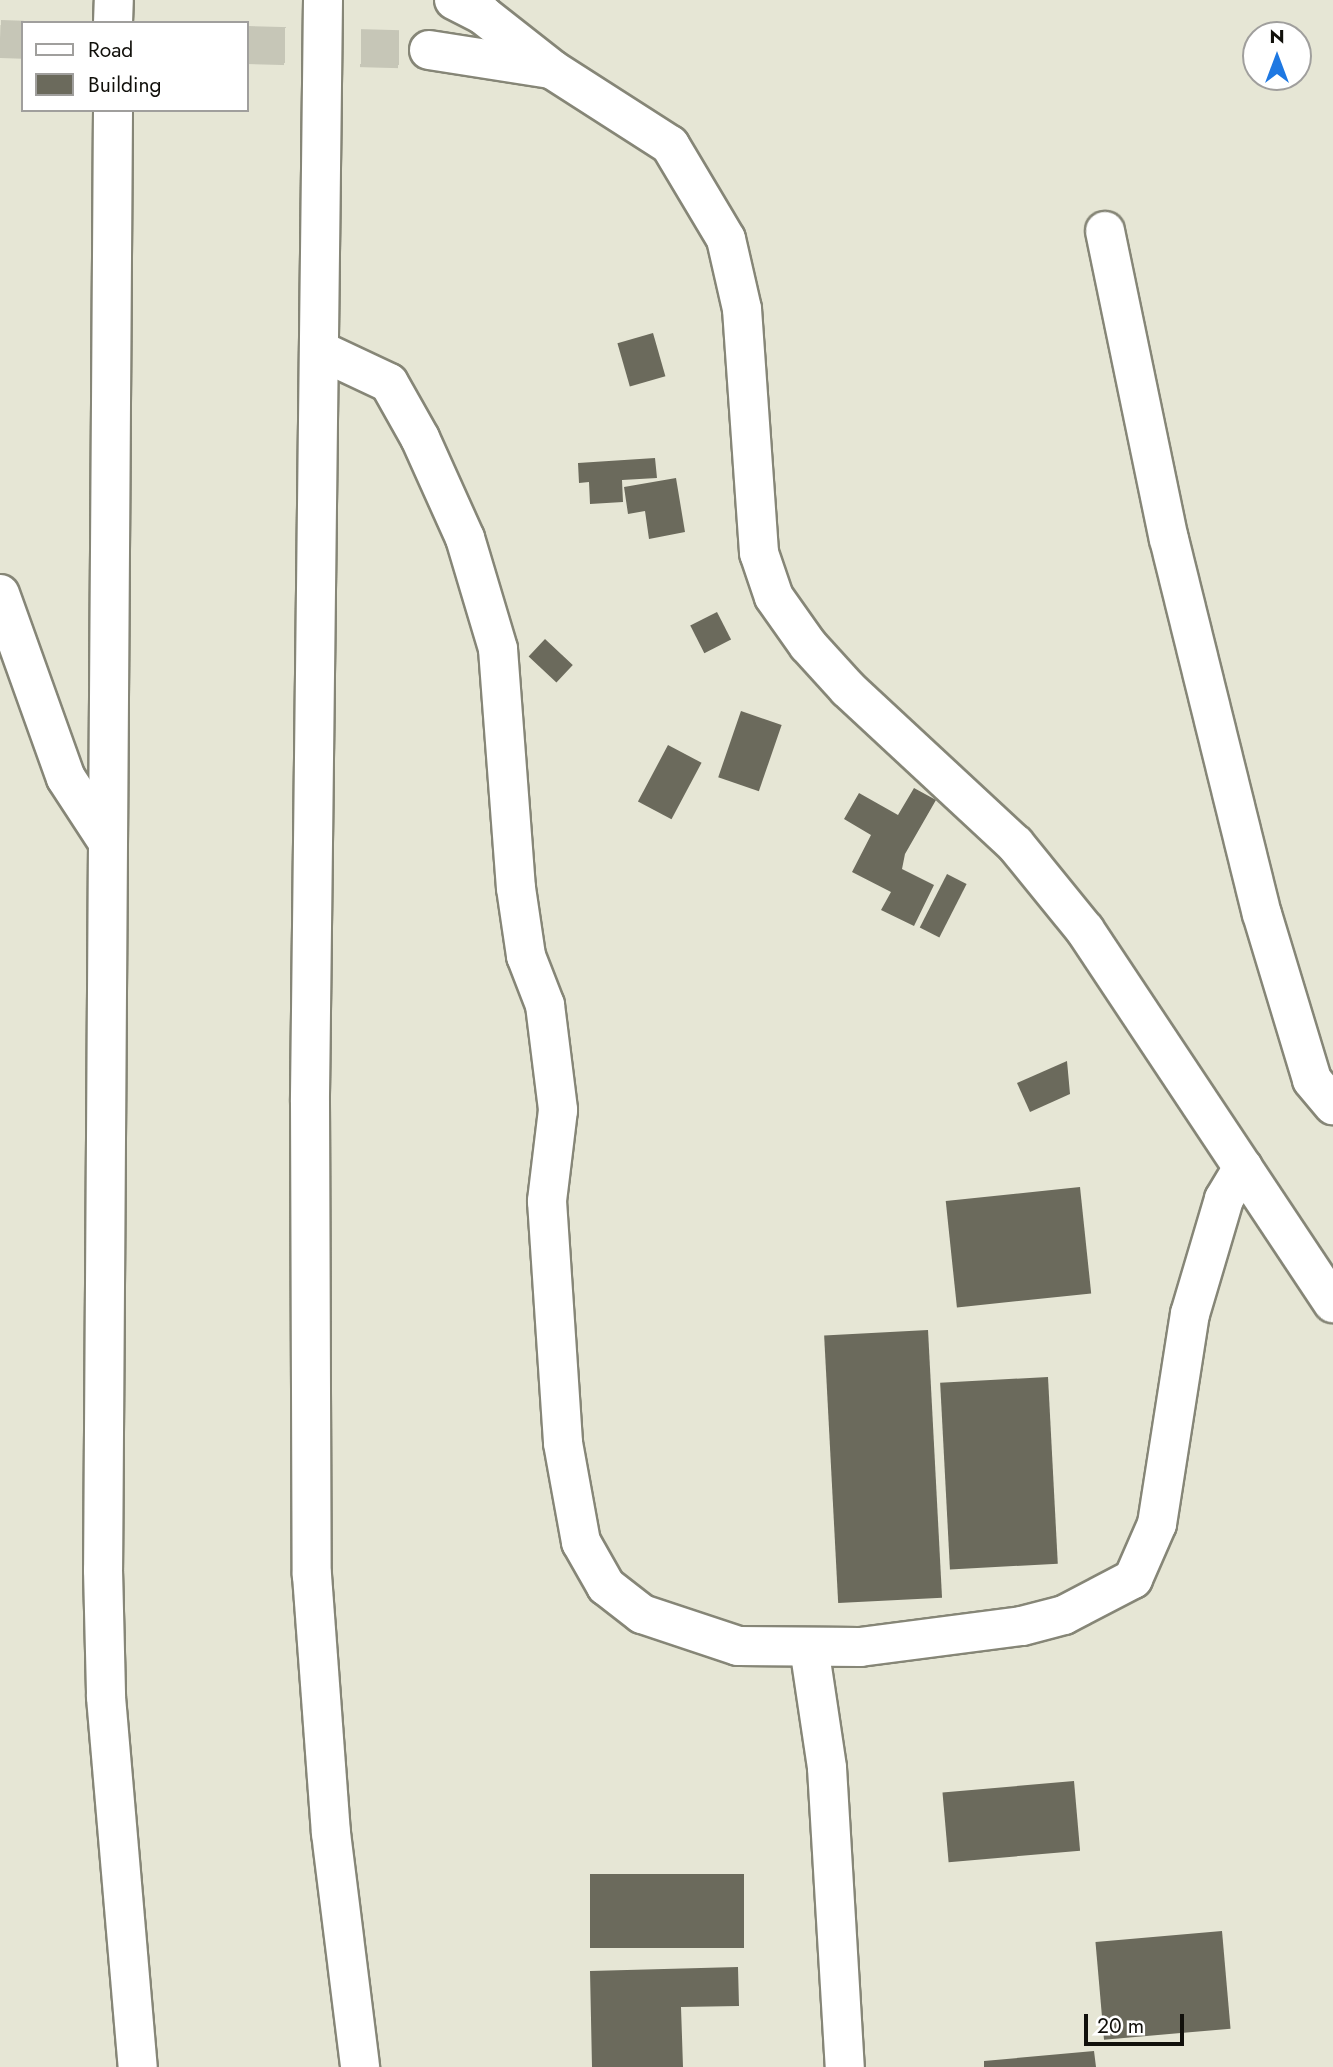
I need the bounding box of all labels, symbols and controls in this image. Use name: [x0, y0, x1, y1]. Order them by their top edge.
legend: [21, 21, 248, 112]
north arrow: [1242, 21, 1312, 91]
text: N: [1269, 23, 1285, 50]
text: Road: [88, 35, 133, 65]
text: Building: [88, 70, 161, 100]
scale bar: [1088, 2000, 1188, 2044]
text: 20 m: [1097, 2011, 1144, 2041]

